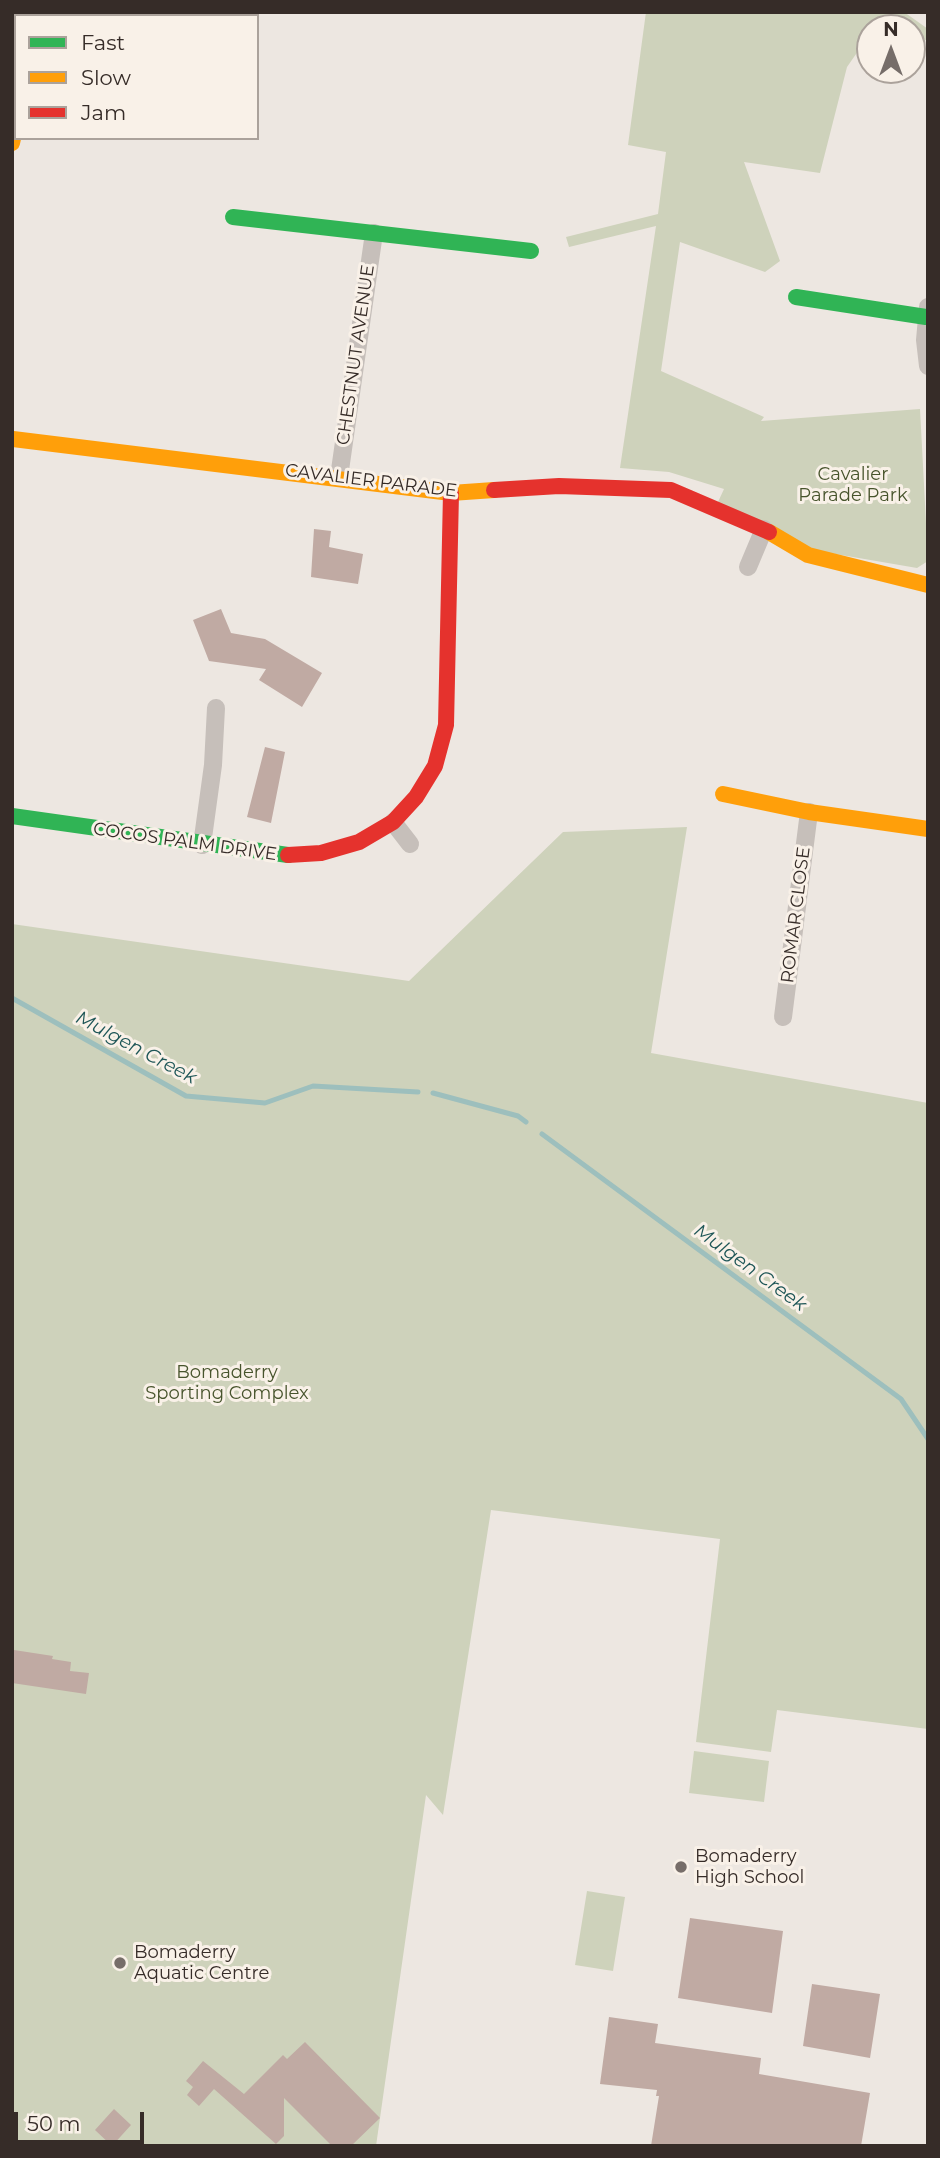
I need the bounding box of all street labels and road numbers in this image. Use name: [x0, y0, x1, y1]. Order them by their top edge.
street label: CHESTNUT AVENUE: [333, 263, 379, 447]
street label: CAVALIER PARADE: [284, 460, 458, 502]
street label: COCOS PALM DRIVE: [92, 818, 278, 866]
street label: ROMAR CLOSE: [777, 846, 815, 984]

